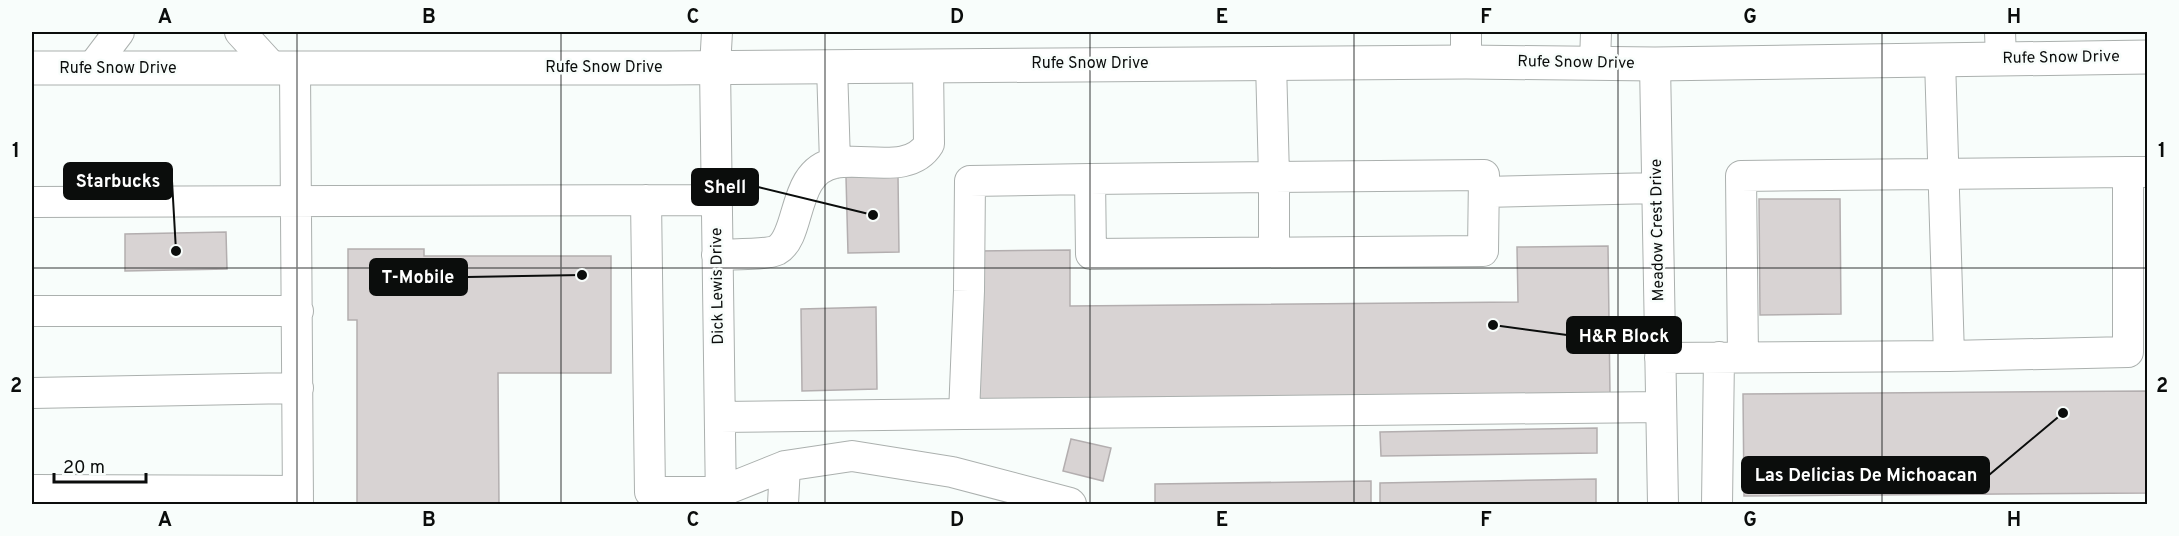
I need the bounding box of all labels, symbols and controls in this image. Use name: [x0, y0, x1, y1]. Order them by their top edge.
text: A: [158, 5, 172, 31]
text: B: [422, 5, 436, 31]
text: C: [687, 5, 699, 31]
text: D: [950, 5, 964, 31]
text: E: [1216, 5, 1228, 31]
text: F: [1480, 5, 1492, 31]
text: G: [1743, 5, 1757, 31]
text: H: [2007, 5, 2021, 31]
street label: Rufe Snow Drive: [2002, 47, 2120, 69]
street label: Rufe Snow Drive: [1517, 52, 1635, 74]
street label: Rufe Snow Drive: [1031, 54, 1149, 74]
street label: Rufe Snow Drive: [545, 58, 663, 78]
street label: Rufe Snow Drive: [59, 59, 177, 79]
text: 1: [12, 139, 20, 165]
text: 1: [2158, 139, 2166, 165]
street label: Meadow Crest Drive: [1647, 158, 1669, 302]
callout: Starbucks: [64, 163, 172, 199]
callout: Shell: [692, 169, 758, 205]
text: Starbucks: [76, 171, 160, 194]
text: Shell: [704, 177, 746, 200]
street label: Dick Lewis Drive: [707, 227, 729, 345]
callout: T-Mobile: [370, 259, 467, 295]
text: T-Mobile: [382, 267, 454, 290]
callout: H&R Block: [1567, 317, 1681, 353]
text: H&R Block: [1579, 326, 1669, 349]
text: 2: [10, 374, 22, 400]
text: 2: [2156, 374, 2168, 400]
scale bar: [54, 446, 146, 484]
text: 20 m: [63, 457, 105, 480]
callout: Las Delicias De Michoacan: [1742, 457, 1989, 493]
text: Las Delicias De Michoacan: [1755, 465, 1977, 488]
text: A: [158, 508, 172, 534]
text: B: [422, 508, 436, 534]
text: C: [687, 508, 699, 534]
text: D: [950, 508, 964, 534]
text: E: [1216, 508, 1228, 534]
text: F: [1480, 508, 1492, 534]
text: G: [1743, 508, 1757, 534]
text: H: [2007, 508, 2021, 534]

